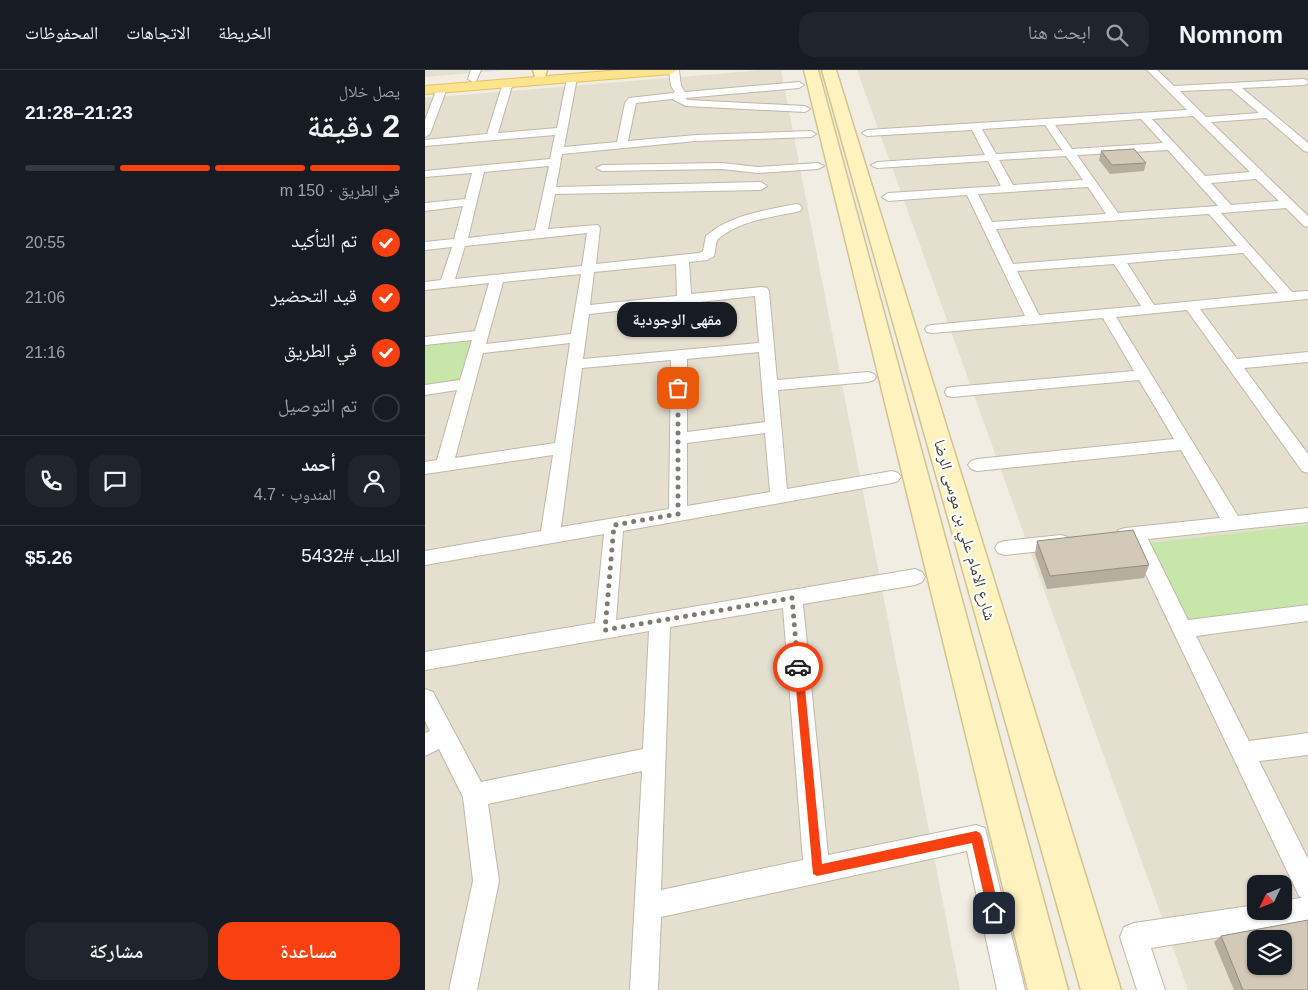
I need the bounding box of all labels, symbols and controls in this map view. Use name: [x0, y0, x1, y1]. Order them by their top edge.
search box: [799, 12, 1149, 57]
icon: search: [1103, 21, 1131, 49]
text: Nomnom: [1179, 21, 1283, 48]
text: ابحث هنا: [1028, 22, 1091, 43]
text: المحفوظات: [25, 23, 98, 43]
text: الاتجاهات: [126, 23, 190, 43]
text: الخريطة: [218, 23, 271, 43]
text: يصل خلال: [339, 83, 400, 100]
text: 21:23–21:28: [25, 102, 133, 123]
text: 2 دقيقة: [307, 108, 400, 144]
text: في الطريق · 150 m: [280, 182, 400, 199]
icon: check: [372, 229, 400, 257]
text: تم التأكيد: [291, 230, 357, 251]
text: 20:55: [25, 234, 65, 251]
icon: check: [372, 284, 400, 312]
text: قيد التحضير: [271, 285, 357, 306]
text: 21:06: [25, 289, 65, 306]
callout: مقهى الوجودية: [618, 303, 738, 338]
text: مقهى الوجودية: [633, 311, 721, 328]
icon: check: [372, 339, 400, 367]
text: في الطريق: [284, 340, 357, 361]
text: 21:16: [25, 344, 65, 361]
pin: [657, 367, 699, 409]
icon: bag: [664, 374, 692, 402]
text: تم التوصيل: [278, 395, 357, 416]
street label: شارع الامام علي بن موسى الرضا: [927, 438, 999, 623]
text: أحمد: [301, 454, 336, 475]
button: phone: [25, 455, 77, 507]
button: chat: [89, 455, 141, 507]
button: person: [348, 455, 400, 507]
text: المندوب · 4.7: [254, 486, 336, 503]
text: الطلب #5432: [301, 545, 400, 566]
text: $5.26: [25, 547, 73, 568]
courier: [773, 642, 823, 692]
icon: car: [784, 653, 812, 681]
north arrow: [1247, 875, 1293, 920]
map controls: [1247, 875, 1292, 975]
pin: [973, 892, 1015, 934]
icon: home: [980, 899, 1008, 927]
button: مشاركة: [25, 922, 208, 980]
button: مساعدة: [218, 922, 400, 980]
button: layers: [1247, 930, 1292, 975]

